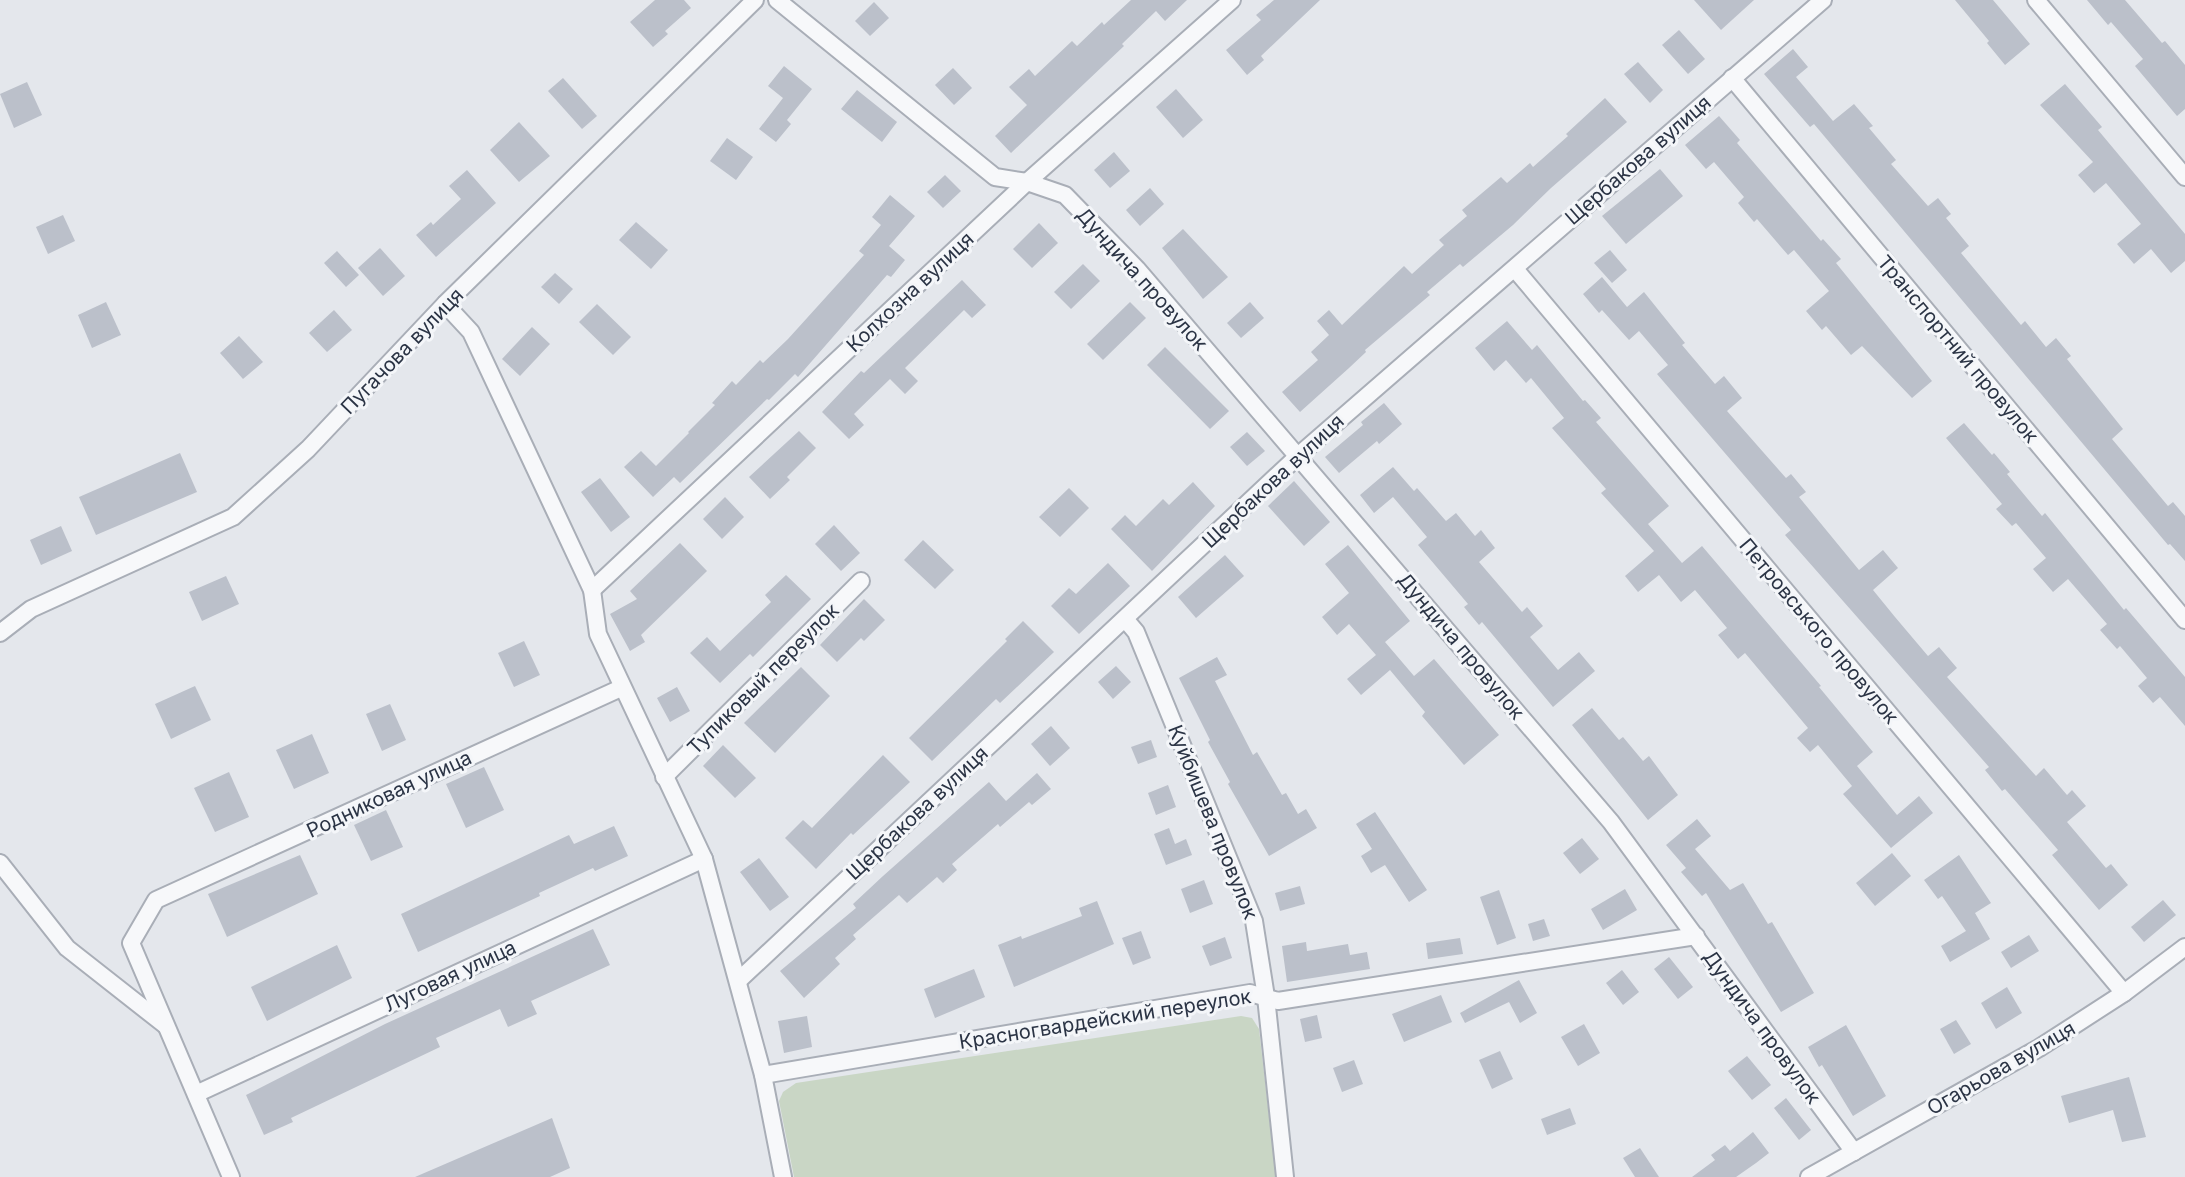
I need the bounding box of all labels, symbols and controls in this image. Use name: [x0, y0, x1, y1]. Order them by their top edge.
street label: Щербакова вулиця: [1560, 90, 1716, 230]
street label: Дундича провулок: [1071, 203, 1213, 356]
street label: Колхозна вулиця: [841, 227, 979, 357]
street label: Транспортний провулок: [1873, 250, 2044, 448]
street label: Пугачова вулиця: [336, 283, 468, 419]
street label: Щербакова вулиця: [1197, 409, 1349, 553]
street label: Петровського провулок: [1734, 533, 1904, 729]
street label: Дундича провулок: [1393, 568, 1529, 724]
street label: Тупиковый переулок: [682, 598, 844, 760]
street label: Куйбишева провулок: [1163, 721, 1263, 923]
street label: Щербакова вулиця: [841, 741, 993, 885]
street label: Родниковая улица: [303, 745, 475, 843]
street label: Луговая улица: [380, 935, 520, 1017]
street label: Дундича провулок: [1698, 945, 1826, 1109]
street label: Красногвардейский переулок: [957, 984, 1253, 1054]
street label: Огарьова вулиця: [1923, 1016, 2079, 1120]

